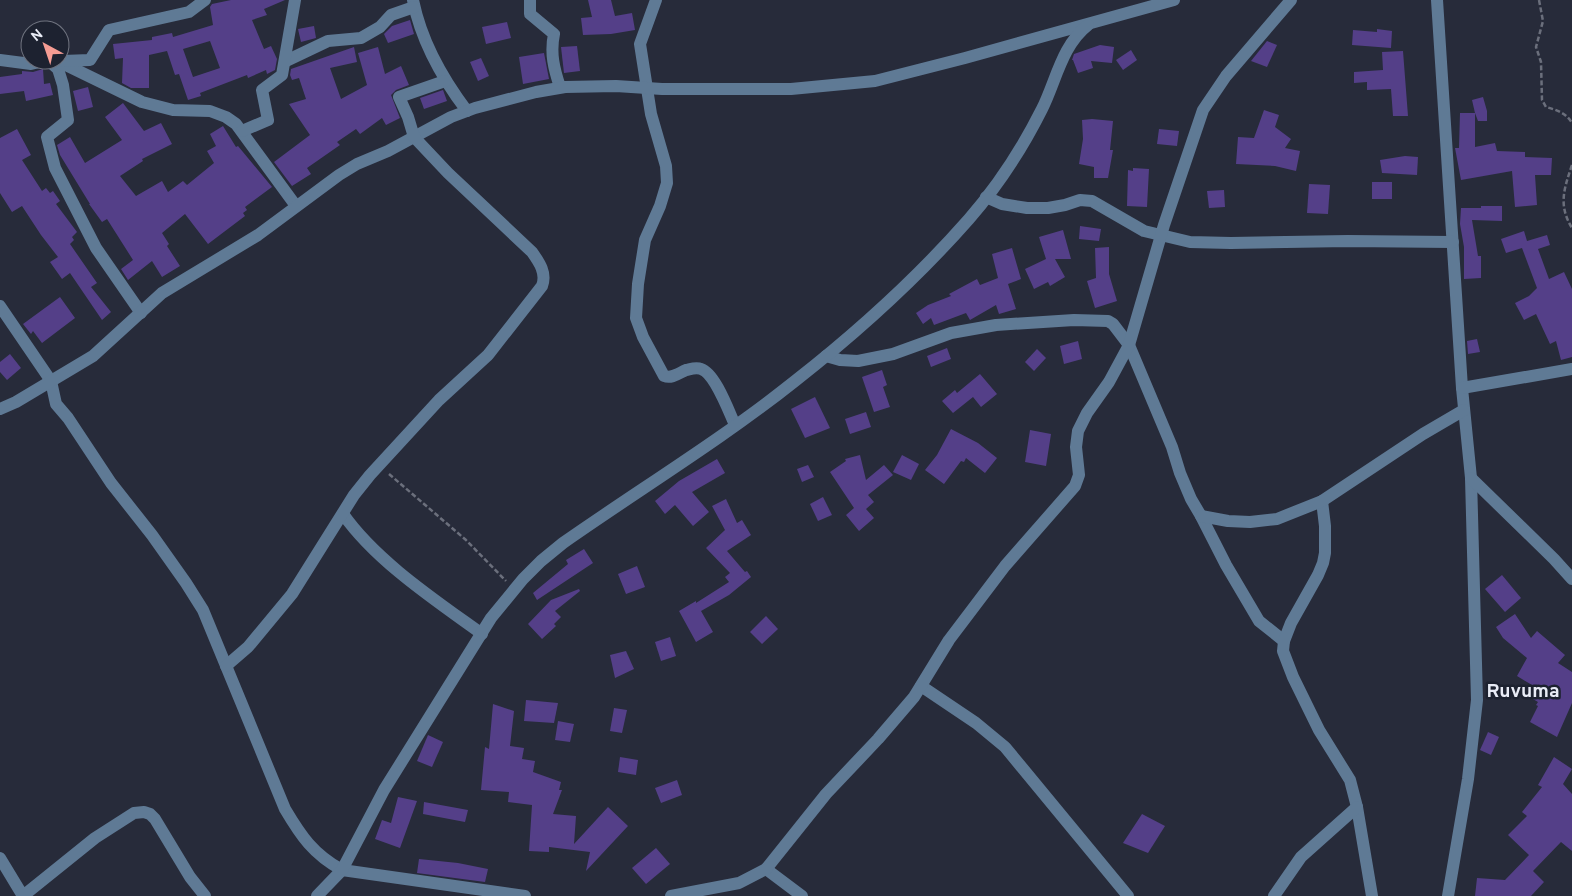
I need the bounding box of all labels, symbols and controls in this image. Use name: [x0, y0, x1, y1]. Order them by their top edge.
north arrow: [20, 20, 70, 70]
text: N: [28, 26, 47, 46]
district label: Ruvuma: [1486, 680, 1560, 704]

